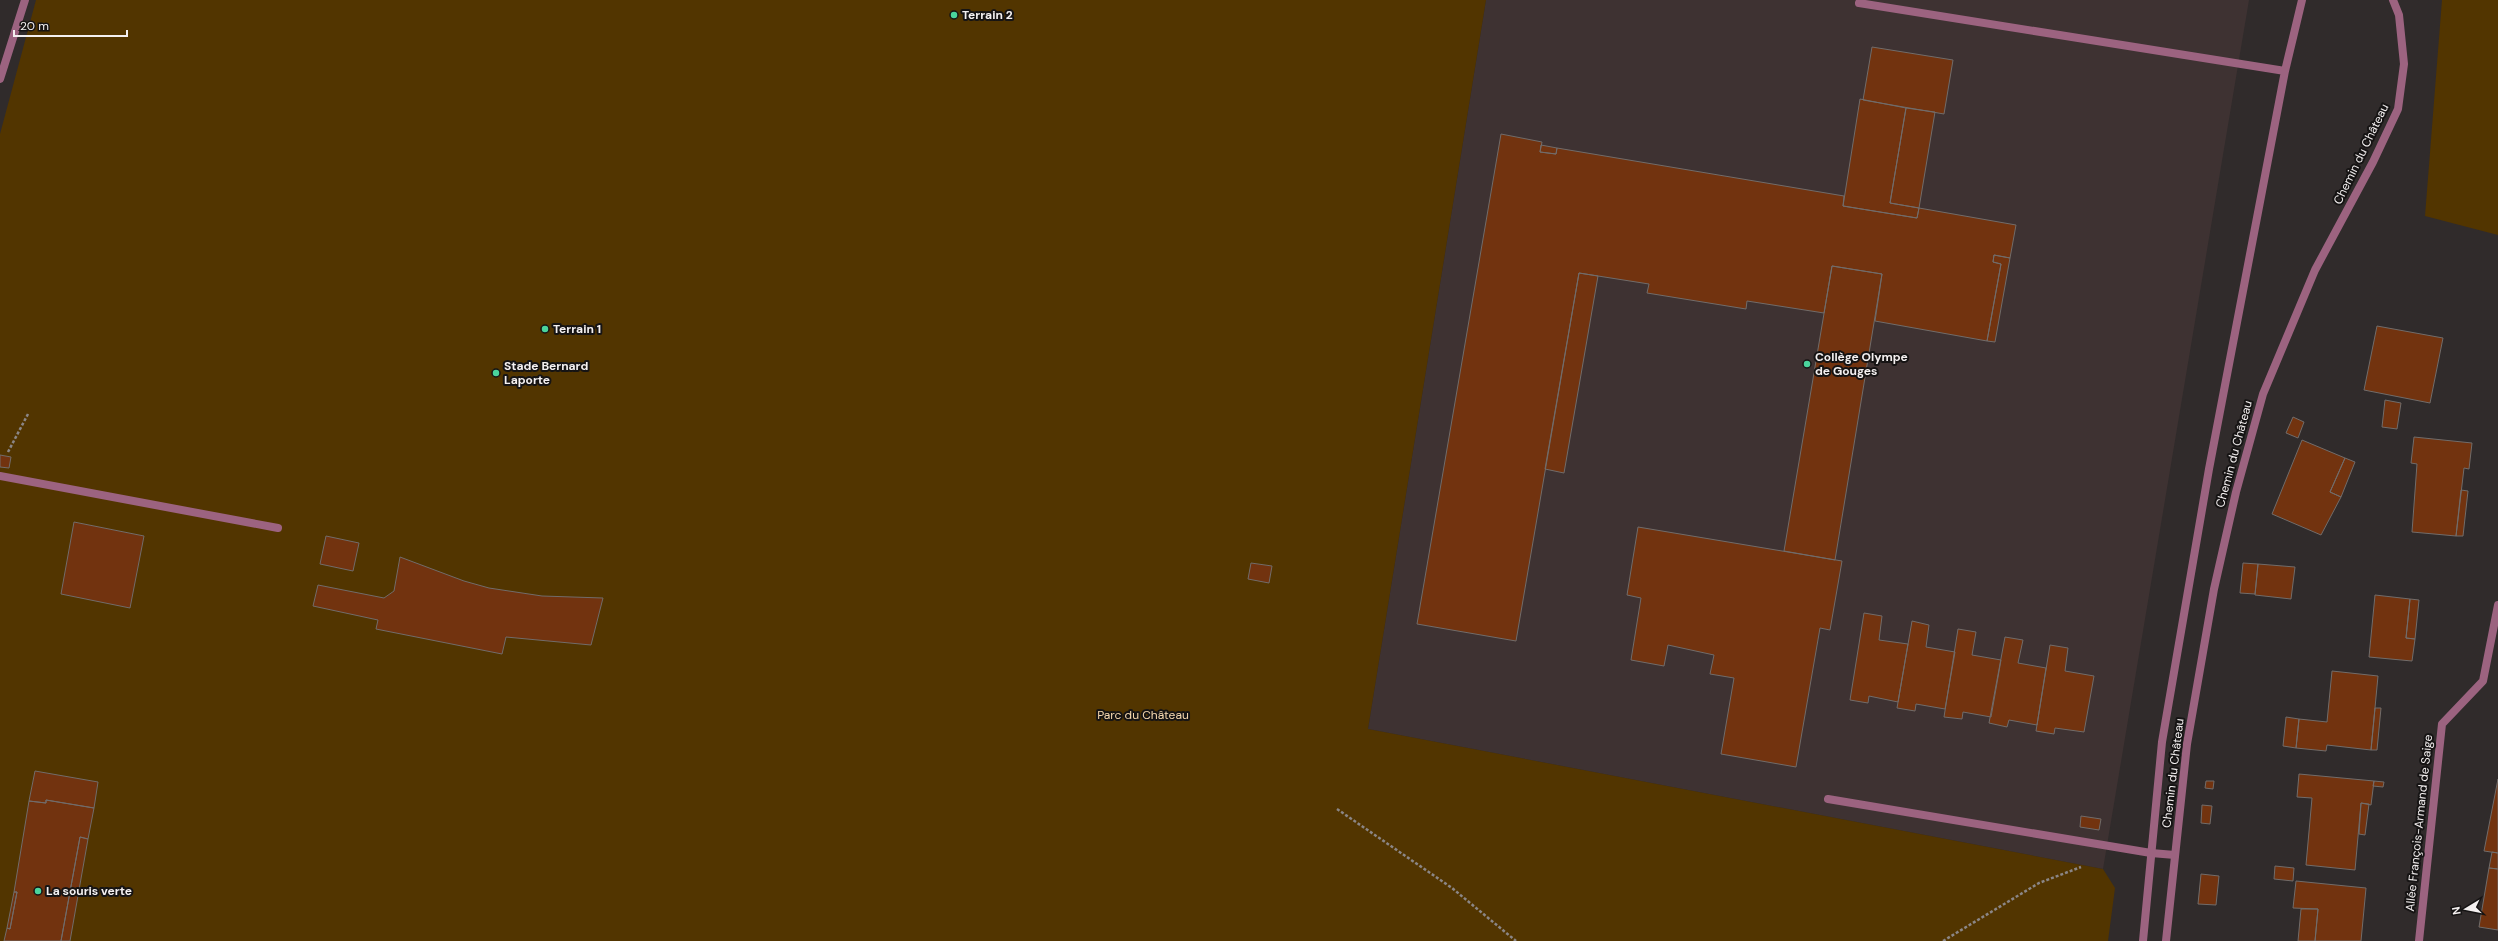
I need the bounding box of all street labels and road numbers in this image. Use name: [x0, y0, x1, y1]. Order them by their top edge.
street label: Chemin du Château: [2330, 101, 2392, 207]
street label: Chemin du Château: [2212, 399, 2256, 509]
street label: Chemin du Château: [2158, 717, 2188, 829]
street label: Allée François-Armand de Saige: [2402, 734, 2436, 912]

